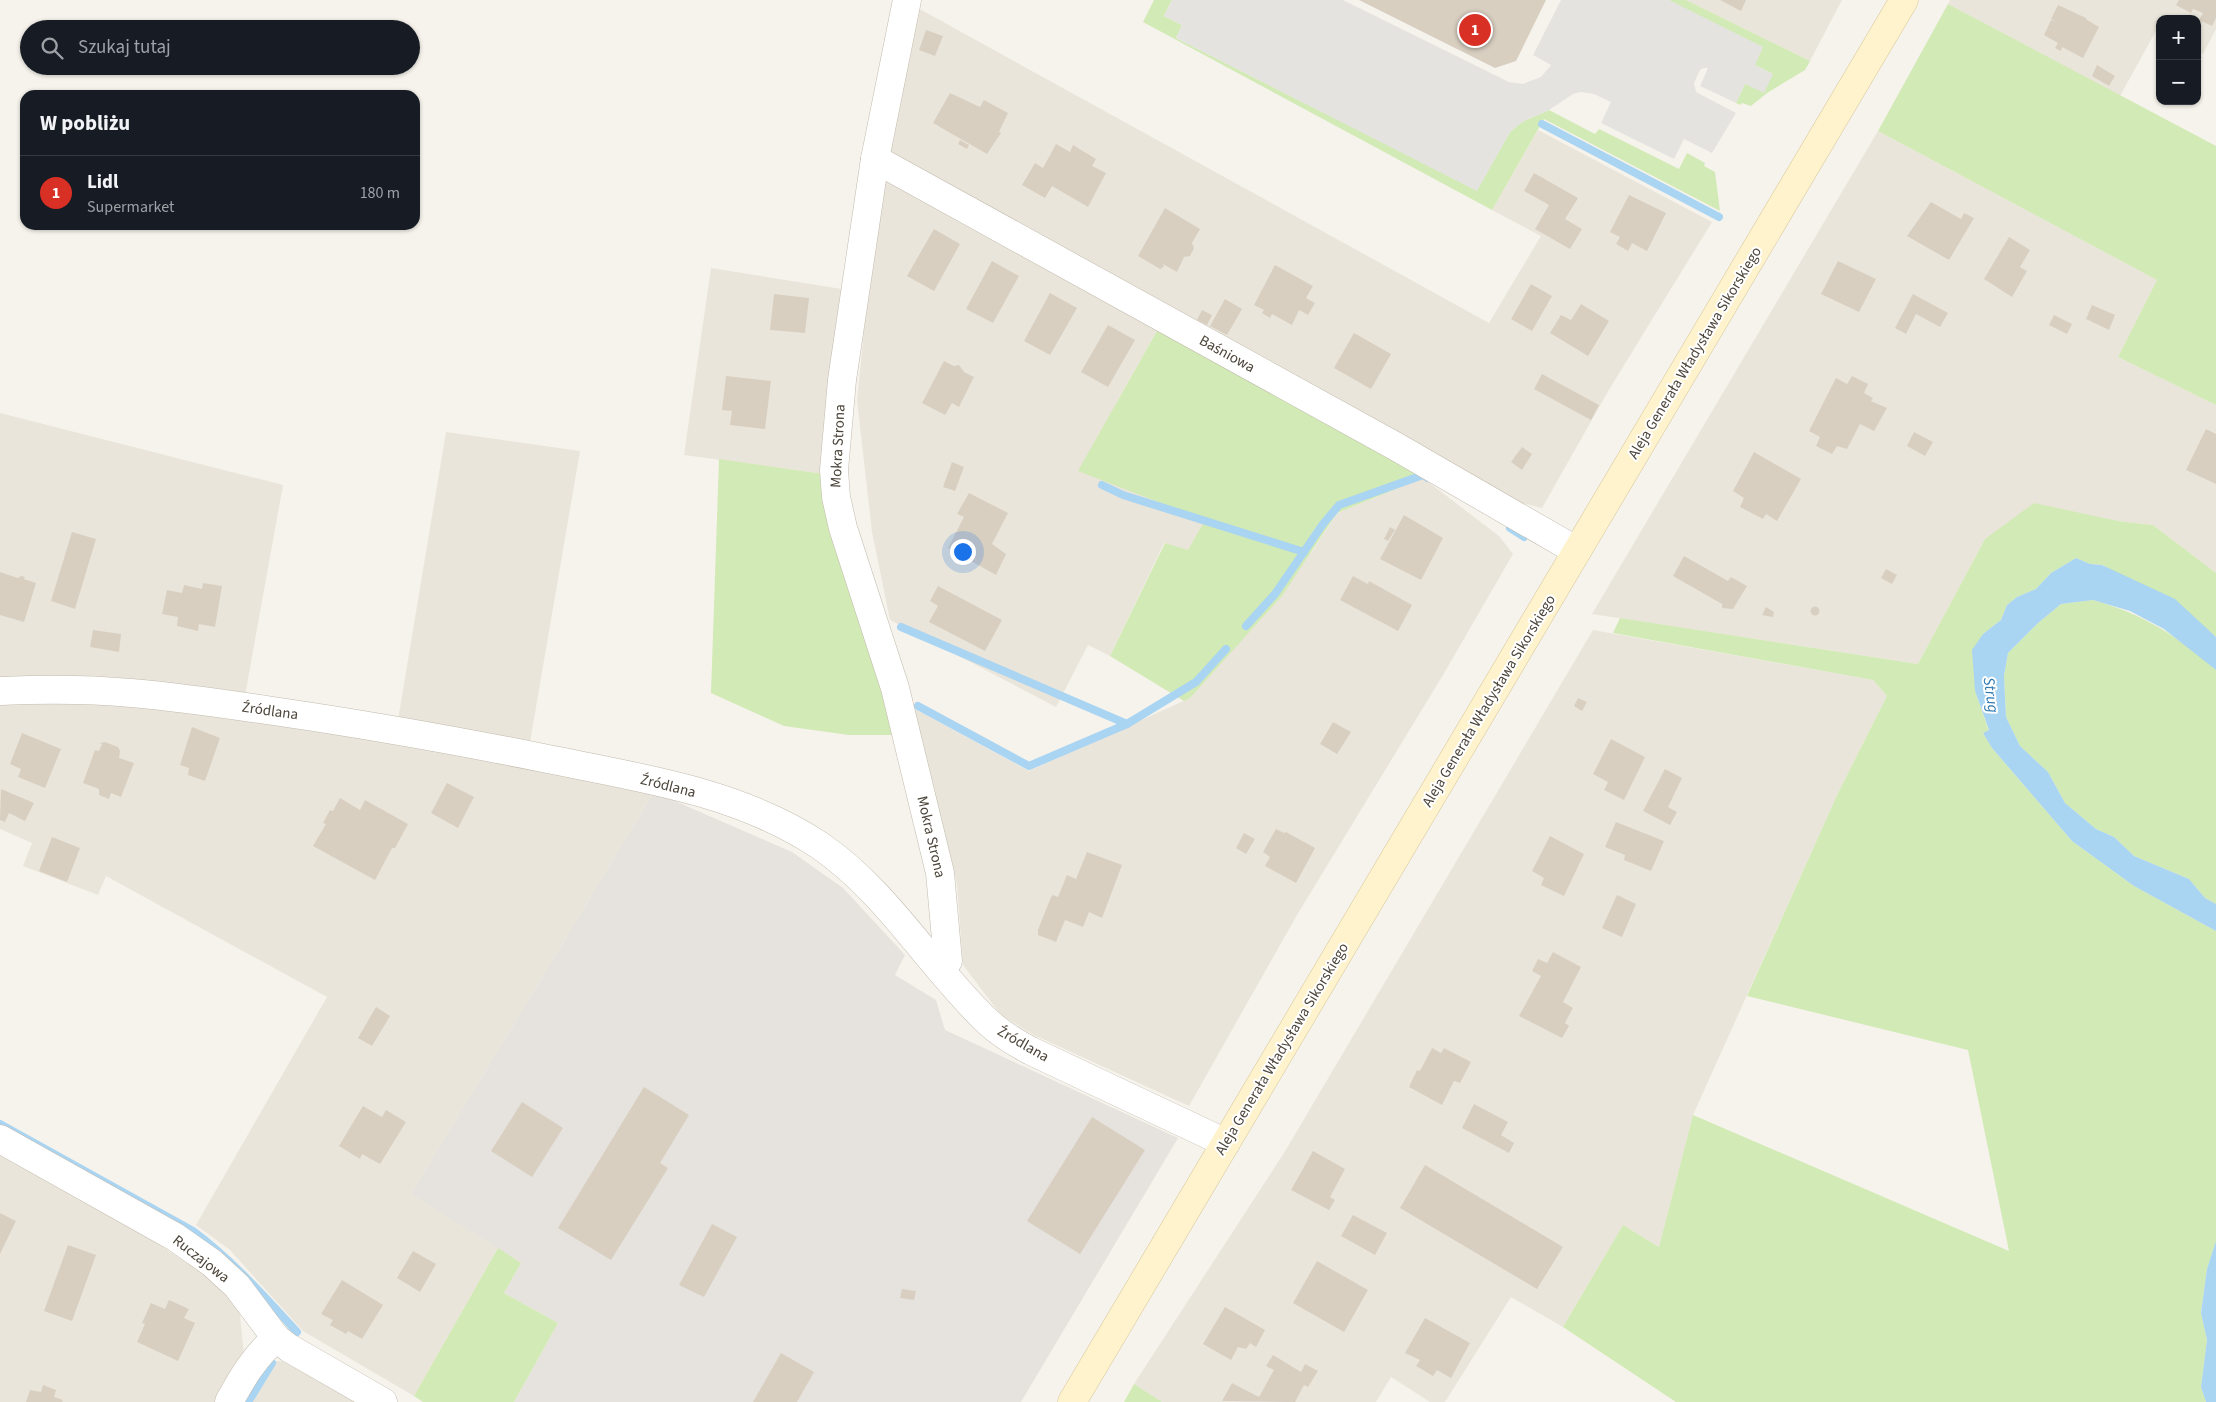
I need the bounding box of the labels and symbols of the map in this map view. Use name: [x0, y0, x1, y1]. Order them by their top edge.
pin: 1: [1459, 11, 1491, 49]
street label: Aleja Generała Władysława Sikorskiego: [1623, 243, 1767, 463]
street label: Baśniowa: [1195, 330, 1259, 378]
street label: Mokra Strona: [825, 404, 851, 488]
your location: [950, 539, 976, 565]
street label: Aleja Generała Władysława Sikorskiego: [1417, 591, 1561, 811]
water label: Strug: [1978, 676, 2004, 714]
street label: Źródlana: [240, 697, 300, 725]
street label: Źródlana: [638, 769, 698, 803]
street label: Mokra Strona: [911, 794, 951, 880]
street label: Aleja Generała Władysława Sikorskiego: [1210, 939, 1354, 1159]
street label: Źródlana: [993, 1021, 1053, 1067]
street label: Ruczajowa: [168, 1230, 234, 1288]

